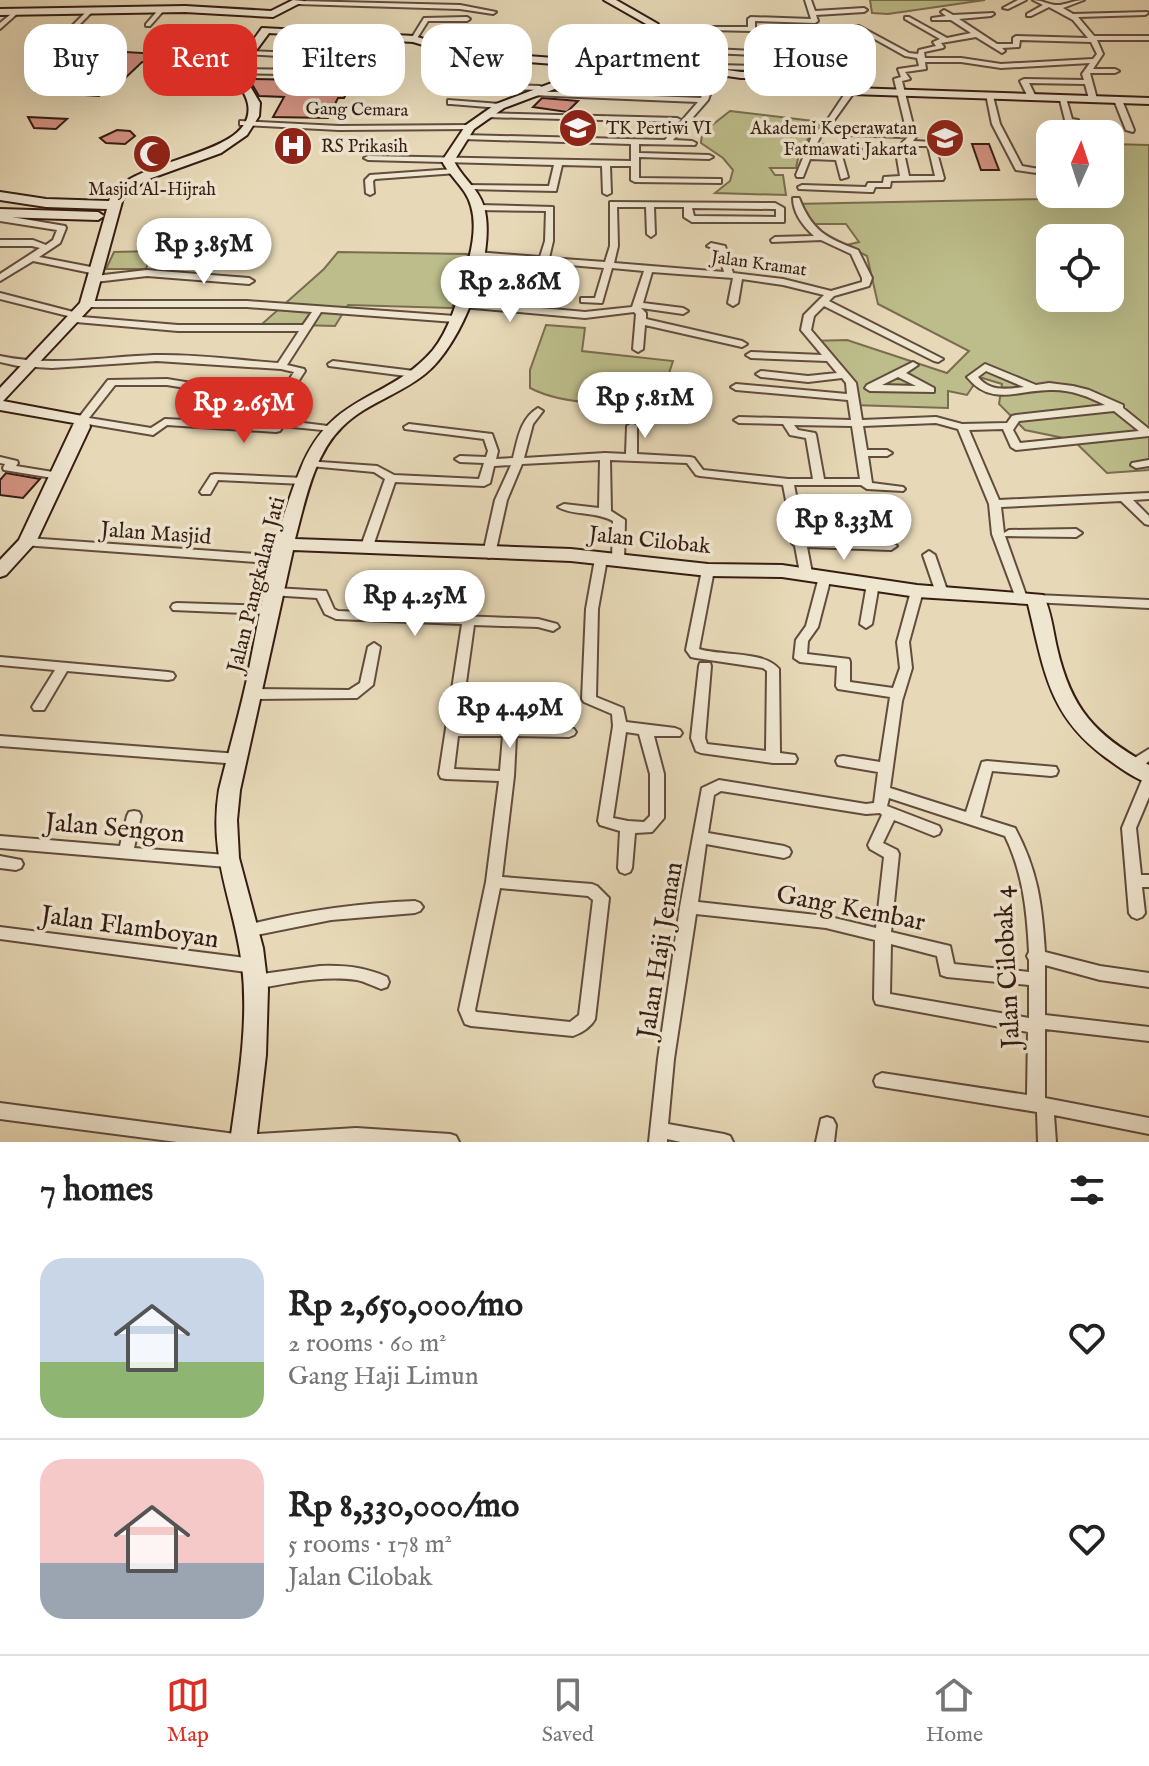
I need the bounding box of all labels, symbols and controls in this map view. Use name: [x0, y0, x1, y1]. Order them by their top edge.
chip: Buy: [24, 24, 127, 96]
chip: Rent: [143, 24, 257, 96]
chip: Filters: [273, 24, 405, 96]
chip: New: [421, 24, 532, 96]
chip: Apartment: [548, 24, 728, 96]
chip: House: [744, 24, 876, 96]
street label: Gang Cemara: [305, 98, 409, 123]
school or university icon: TK Pertiwi VI: [557, 107, 599, 149]
school or university icon: Akademi Keperawatan Fatmawati Jakarta: [924, 117, 966, 159]
place label: TK Pertiwi VI: [606, 118, 712, 141]
place label: Akademi Keperawatan Fatmawati Jakarta: [749, 118, 917, 162]
north arrow: [1036, 120, 1124, 208]
map controls: [1036, 120, 1124, 312]
hospital icon: RS Prikasih: [272, 125, 314, 167]
mosque icon: Masjid Al-Hijrah: [131, 133, 173, 175]
place label: RS Prikasih: [321, 136, 408, 159]
place label: Masjid Al-Hijrah: [88, 179, 216, 202]
pin: Rp 3.85M: [121, 218, 287, 286]
button: locate: [1036, 224, 1124, 312]
text: Rp 3.85M: [155, 227, 253, 260]
street label: Jalan Kramat: [708, 246, 808, 283]
pin: Rp 2.86M: [427, 256, 593, 324]
text: Rp 2.86M: [459, 265, 561, 298]
pin: Rp 5.81M: [562, 372, 728, 440]
pin: Rp 2.65M: [161, 377, 327, 445]
text: Rp 5.81M: [596, 381, 694, 414]
text: Rp 2.65M: [193, 386, 295, 419]
street label: Jalan Pangkalan Jati: [221, 493, 292, 678]
pin: Rp 8.33M: [761, 494, 927, 562]
text: Rp 8.33M: [794, 503, 894, 536]
street label: Jalan Masjid: [97, 516, 212, 552]
street label: Jalan Cilobak: [585, 520, 712, 561]
pin: Rp 4.25M: [332, 570, 498, 638]
text: Rp 4.25M: [363, 579, 467, 612]
pin: Rp 4.49M: [427, 682, 593, 750]
text: Rp 4.49M: [456, 691, 564, 724]
street label: Jalan Sengon: [41, 806, 186, 851]
street label: Jalan Haji Jeman: [630, 859, 691, 1044]
street label: Gang Kembar: [773, 878, 928, 939]
street label: Jalan Cilobak 4: [987, 884, 1028, 1052]
street label: Jalan Flamboyan: [36, 898, 221, 956]
icon: filters: [1065, 1168, 1109, 1212]
text: 7 homes: [40, 1169, 153, 1212]
text: Rp 2,650,000/mo: [288, 1284, 523, 1327]
icon: home: [104, 1290, 200, 1386]
icon: heart: [1065, 1316, 1109, 1360]
text: 2 rooms · 60 m²: [288, 1327, 447, 1360]
text: Gang Haji Limun: [288, 1360, 479, 1393]
text: Rp 8,330,000/mo: [288, 1485, 519, 1528]
icon: home: [104, 1491, 200, 1587]
icon: heart: [1065, 1517, 1109, 1561]
text: 5 rooms · 178 m²: [288, 1528, 452, 1561]
text: Jalan Cilobak: [288, 1561, 433, 1594]
tab: Map: [166, 1673, 210, 1749]
tab: Saved: [542, 1673, 594, 1749]
tab: Home: [926, 1673, 983, 1749]

